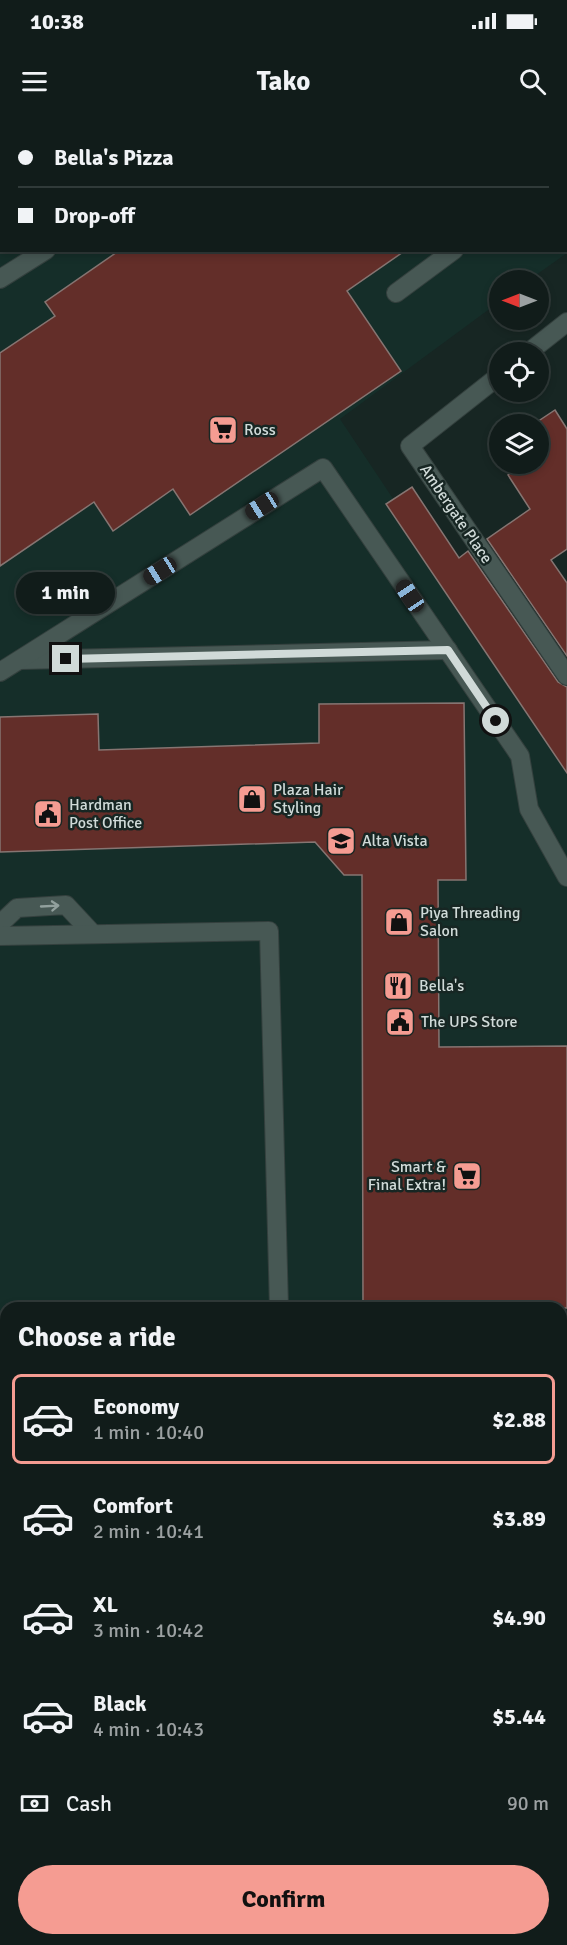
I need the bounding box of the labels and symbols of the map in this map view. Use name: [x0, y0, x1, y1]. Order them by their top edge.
north arrow: [489, 270, 549, 330]
supermarket icon: Ross: [207, 414, 239, 446]
place label: Ross: [244, 420, 276, 440]
street label: Ambergate Place: [415, 461, 497, 567]
car: [242, 489, 282, 523]
car: [140, 554, 180, 588]
callout: 1 min: [16, 572, 116, 614]
car: [392, 576, 428, 616]
route end: [52, 645, 79, 672]
route start: [482, 707, 509, 734]
place label: Plaza Hair Styling: [273, 780, 343, 818]
shop icon: Plaza Hair Styling: [236, 783, 268, 815]
place label: Hardman Post Office: [69, 795, 142, 833]
public building icon: Hardman Post Office: [32, 798, 64, 830]
school or university icon: Alta Vista: [325, 825, 357, 857]
place label: Alta Vista: [362, 831, 428, 851]
one-way arrow: [39, 901, 59, 912]
place label: Piya Threading Salon: [420, 903, 520, 941]
shop icon: Piya Threading Salon: [383, 906, 415, 938]
restaurant icon: Bella's: [382, 970, 414, 1002]
place label: Bella's: [419, 976, 464, 996]
public building icon: The UPS Store: [384, 1006, 416, 1038]
place label: The UPS Store: [421, 1012, 518, 1032]
place label: Smart & Final Extra!: [368, 1157, 446, 1195]
supermarket icon: Smart & Final Extra!: [451, 1160, 483, 1192]

